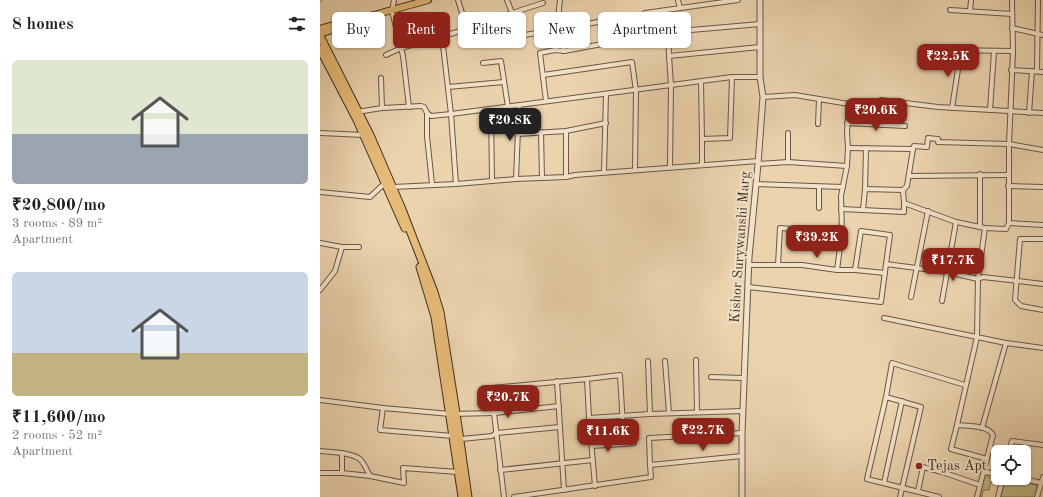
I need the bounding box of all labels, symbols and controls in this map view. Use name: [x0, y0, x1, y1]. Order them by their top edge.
chip: Buy: [332, 12, 385, 48]
chip: Rent: [393, 12, 450, 48]
chip: Filters: [458, 12, 526, 48]
chip: New: [534, 12, 590, 48]
chip: Apartment: [598, 12, 691, 48]
icon: filters: [286, 13, 308, 35]
text: 8 homes: [12, 16, 74, 33]
pin: ₹22.5K: [915, 44, 981, 78]
text: ₹22.5K: [926, 50, 970, 63]
icon: home: [124, 86, 196, 158]
pin: ₹20.6K: [843, 98, 909, 132]
text: ₹20.6K: [854, 104, 898, 117]
pin: ₹20.8K: [477, 108, 543, 142]
text: ₹20.8K: [488, 114, 532, 127]
street label: Kishor Surywanshi Marg: [728, 170, 752, 323]
text: ₹20,800/mo: [12, 197, 106, 214]
text: 3 rooms · 89 m²: [12, 217, 102, 230]
pin: ₹39.2K: [784, 225, 850, 259]
text: ₹39.2K: [795, 231, 839, 244]
text: Apartment: [12, 233, 73, 246]
pin: ₹17.7K: [920, 248, 986, 282]
text: ₹17.7K: [931, 254, 975, 267]
icon: home: [124, 298, 196, 370]
pin: ₹20.7K: [475, 385, 541, 419]
text: ₹20.7K: [486, 391, 530, 404]
text: ₹11,600/mo: [12, 409, 106, 426]
pin: ₹22.7K: [670, 418, 736, 452]
pin: ₹11.6K: [575, 419, 641, 453]
text: ₹22.7K: [681, 424, 725, 437]
text: ₹11.6K: [586, 425, 630, 438]
text: 2 rooms · 52 m²: [12, 429, 102, 442]
text: Apartment: [12, 445, 73, 458]
map controls: [991, 445, 1031, 485]
button: locate: [991, 445, 1031, 485]
place label: Tejas Apt: [927, 459, 987, 473]
marker: Tejas Apt: [914, 461, 924, 471]

